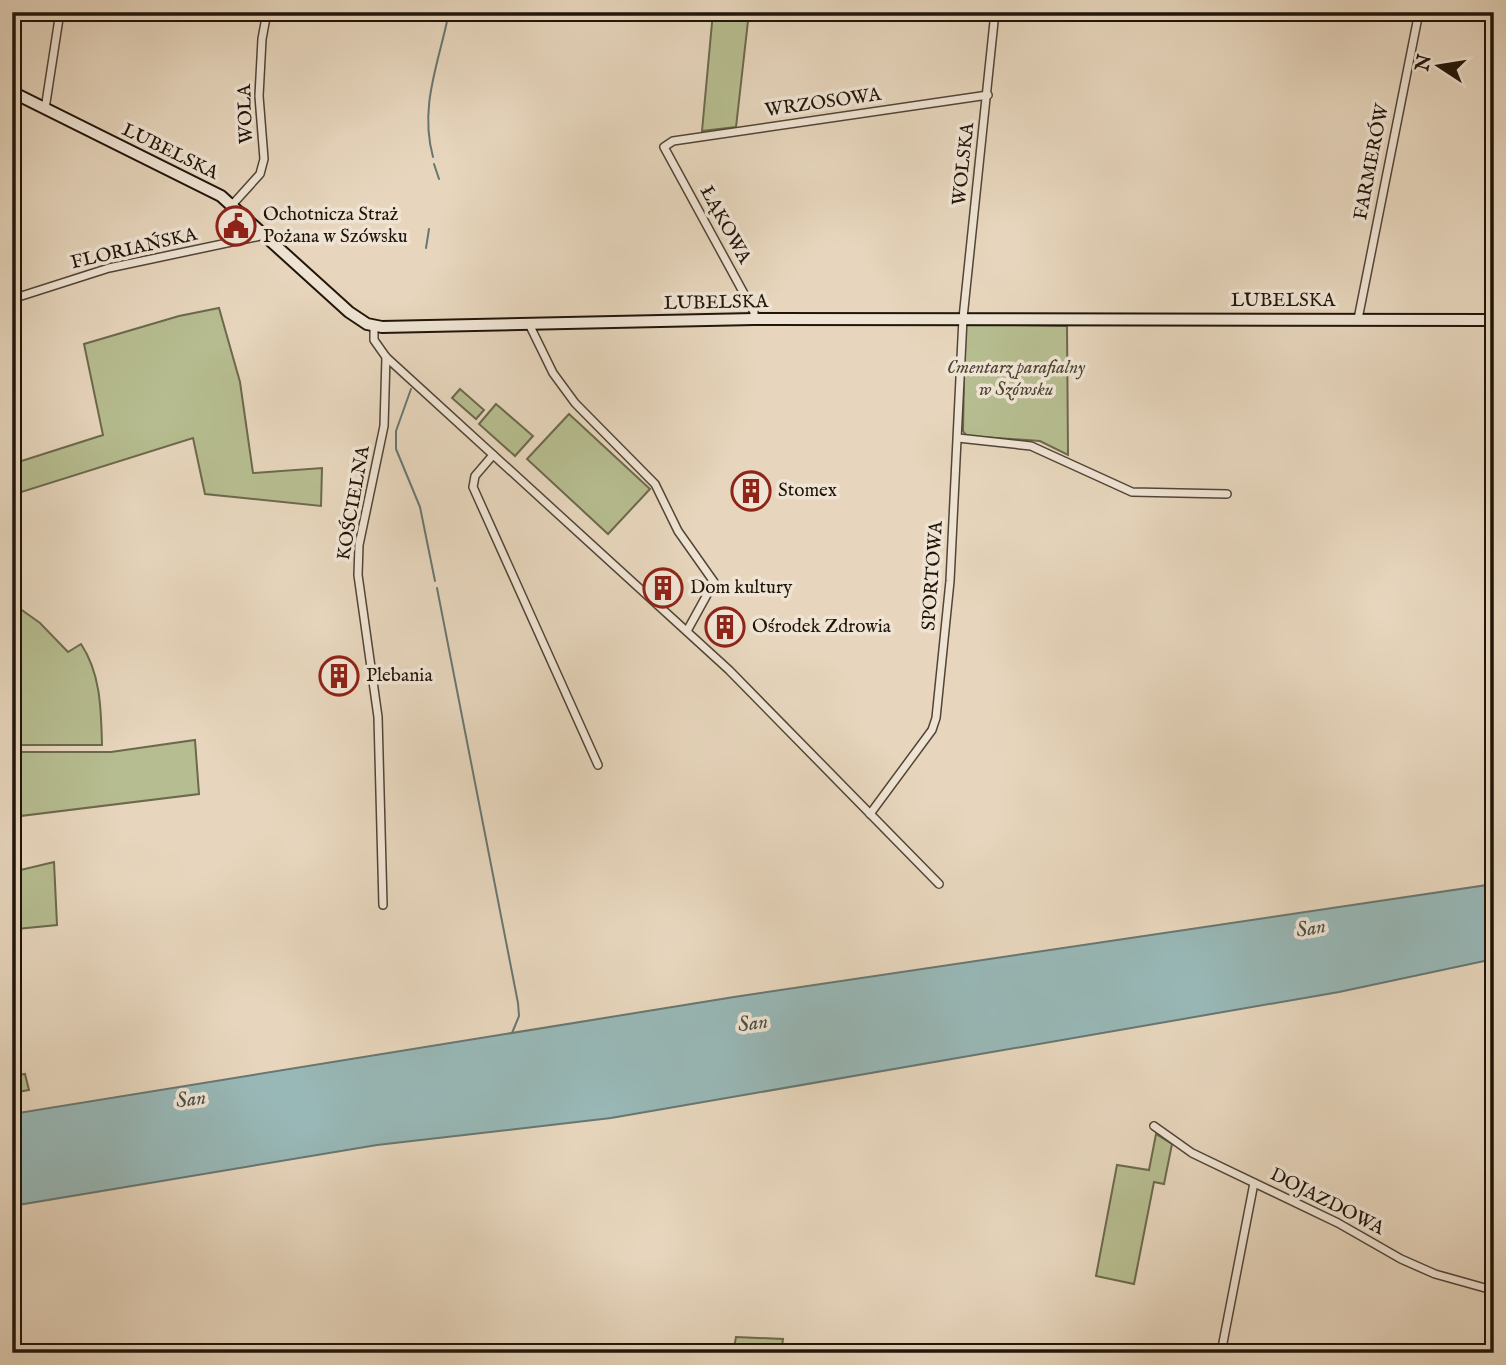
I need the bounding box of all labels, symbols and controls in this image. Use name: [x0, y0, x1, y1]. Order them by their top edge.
north arrow: [1404, 32, 1474, 102]
text: N: [1411, 52, 1438, 74]
street label: WOLA: [233, 83, 259, 144]
street label: WRZOSOWA: [763, 83, 884, 123]
street label: FARMERÓW: [1348, 101, 1395, 222]
street label: LUBELSKA: [118, 118, 223, 186]
street label: WOLSKA: [948, 120, 980, 207]
street label: ŁĄKOWA: [694, 182, 757, 269]
place label: Ochotnicza Straż Pożana w Szówsku: [263, 203, 408, 249]
public building icon: Ochotnicza Straż Pożana w Szówsku: [215, 205, 257, 247]
street label: FLORIAŃSKA: [68, 222, 201, 275]
street label: LUBELSKA: [1231, 289, 1336, 313]
street label: LUBELSKA: [663, 290, 770, 316]
park label: Cmentarz parafialny w Szówsku: [947, 356, 1086, 402]
street label: KOŚCIELNA: [331, 442, 376, 562]
building icon: Stomex: [730, 470, 772, 512]
place label: Stomex: [778, 479, 837, 503]
street label: SPORTOWA: [917, 519, 949, 632]
building icon: Dom kultury: [642, 567, 684, 609]
place label: Dom kultury: [690, 576, 793, 600]
building icon: Ośrodek Zdrowia: [704, 606, 746, 648]
place label: Ośrodek Zdrowia: [752, 615, 892, 639]
building icon: Plebania: [318, 655, 360, 697]
place label: Plebania: [366, 664, 433, 688]
water label: San: [1294, 913, 1328, 945]
water label: San: [736, 1009, 770, 1039]
water label: San: [174, 1085, 208, 1115]
street label: DOJAZDOWA: [1266, 1163, 1389, 1242]

